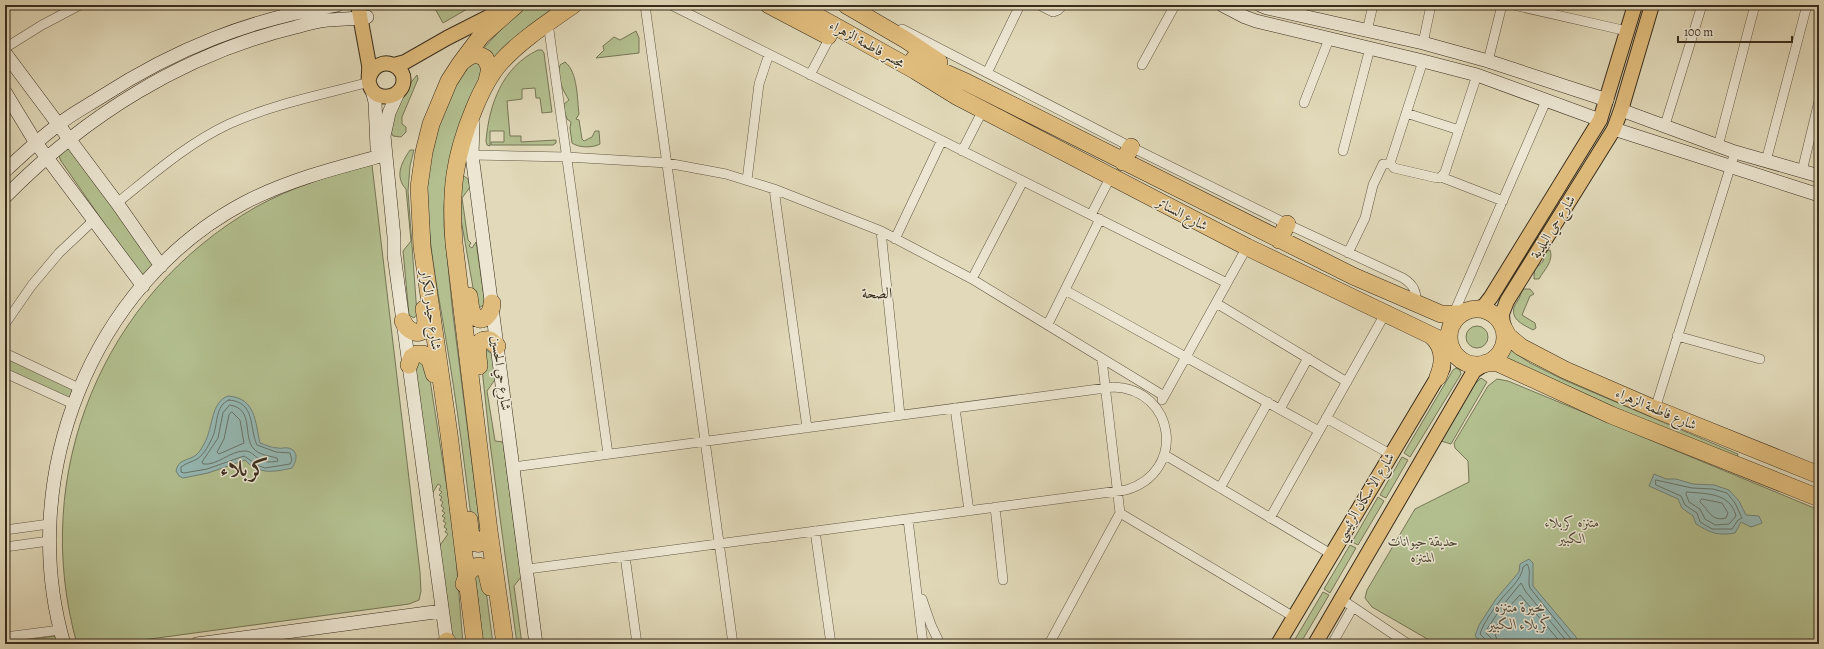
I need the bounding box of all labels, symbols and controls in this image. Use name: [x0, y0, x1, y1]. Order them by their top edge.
street label: مجسر فاطمة الزهراء: [826, 15, 909, 73]
scale bar: [1678, 18, 1792, 44]
text: 100 m: [1684, 24, 1713, 40]
street label: شارع السناتر: [1150, 192, 1211, 237]
street label: شارع حي البلدية: [1526, 192, 1582, 263]
street label: شارع حيدر الكرار: [414, 267, 446, 352]
district label: الصحة: [862, 283, 892, 303]
street label: شارع حي الحسين: [484, 334, 516, 412]
street label: شارع فاطمة الزهراء: [1612, 383, 1700, 437]
street label: شارع الاسكان الرئيسي: [1331, 449, 1402, 547]
district label: كربلاء: [220, 454, 268, 484]
park label: متنزه كربلاء الكبير: [1545, 513, 1599, 548]
park label: حديقة حيوانات المتنزه: [1388, 532, 1458, 567]
water label: بحيرة متنزه كربلاء الكبير: [1487, 597, 1552, 634]

